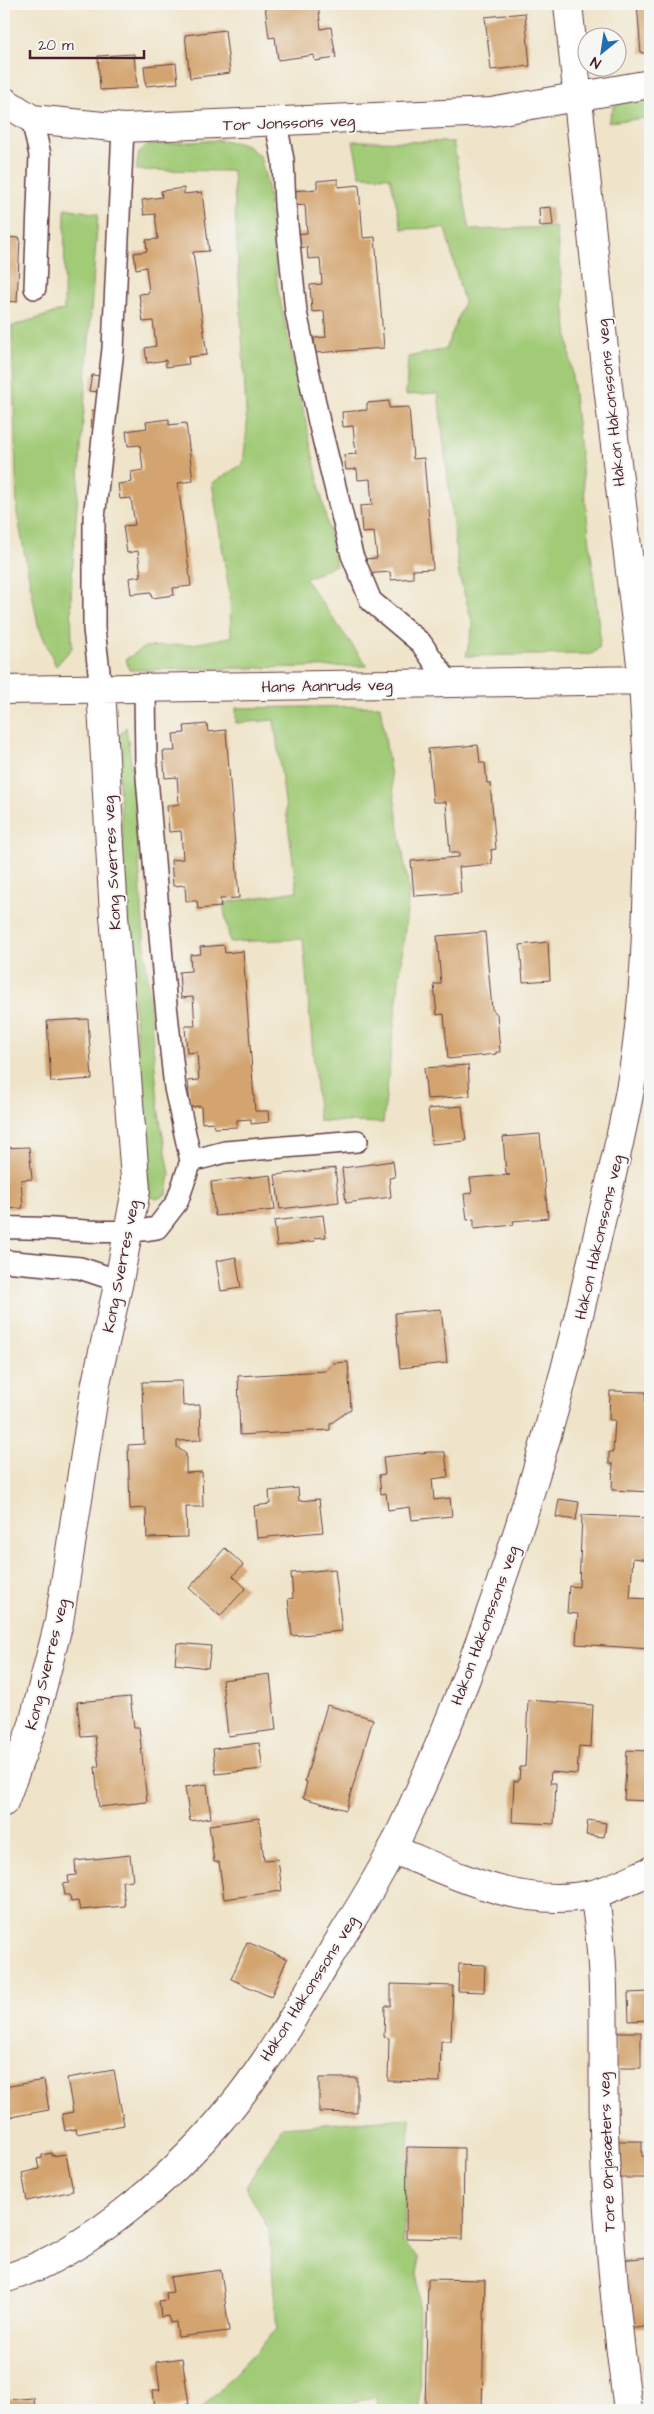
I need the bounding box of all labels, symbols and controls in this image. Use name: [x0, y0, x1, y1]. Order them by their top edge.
scale bar: [30, 28, 144, 60]
north arrow: [576, 28, 626, 78]
text: 20 m: [38, 35, 74, 56]
text: N: [587, 51, 605, 73]
street label: Tor Jonssons veg: [223, 110, 356, 137]
street label: Håkon Håkonssons veg: [591, 318, 632, 488]
street label: Hans Aanruds veg: [261, 674, 393, 699]
street label: Kong Sverres veg: [97, 795, 128, 931]
street label: Håkon Håkonssons veg: [569, 1153, 630, 1322]
street label: Kong Sverres veg: [97, 1198, 146, 1335]
street label: Håkon Håkonssons veg: [446, 1542, 525, 1709]
street label: Kong Sverres veg: [20, 1596, 75, 1732]
street label: Håkon Håkonssons veg: [255, 1911, 364, 2066]
street label: Tore Ørjasæters veg: [593, 2072, 622, 2232]

